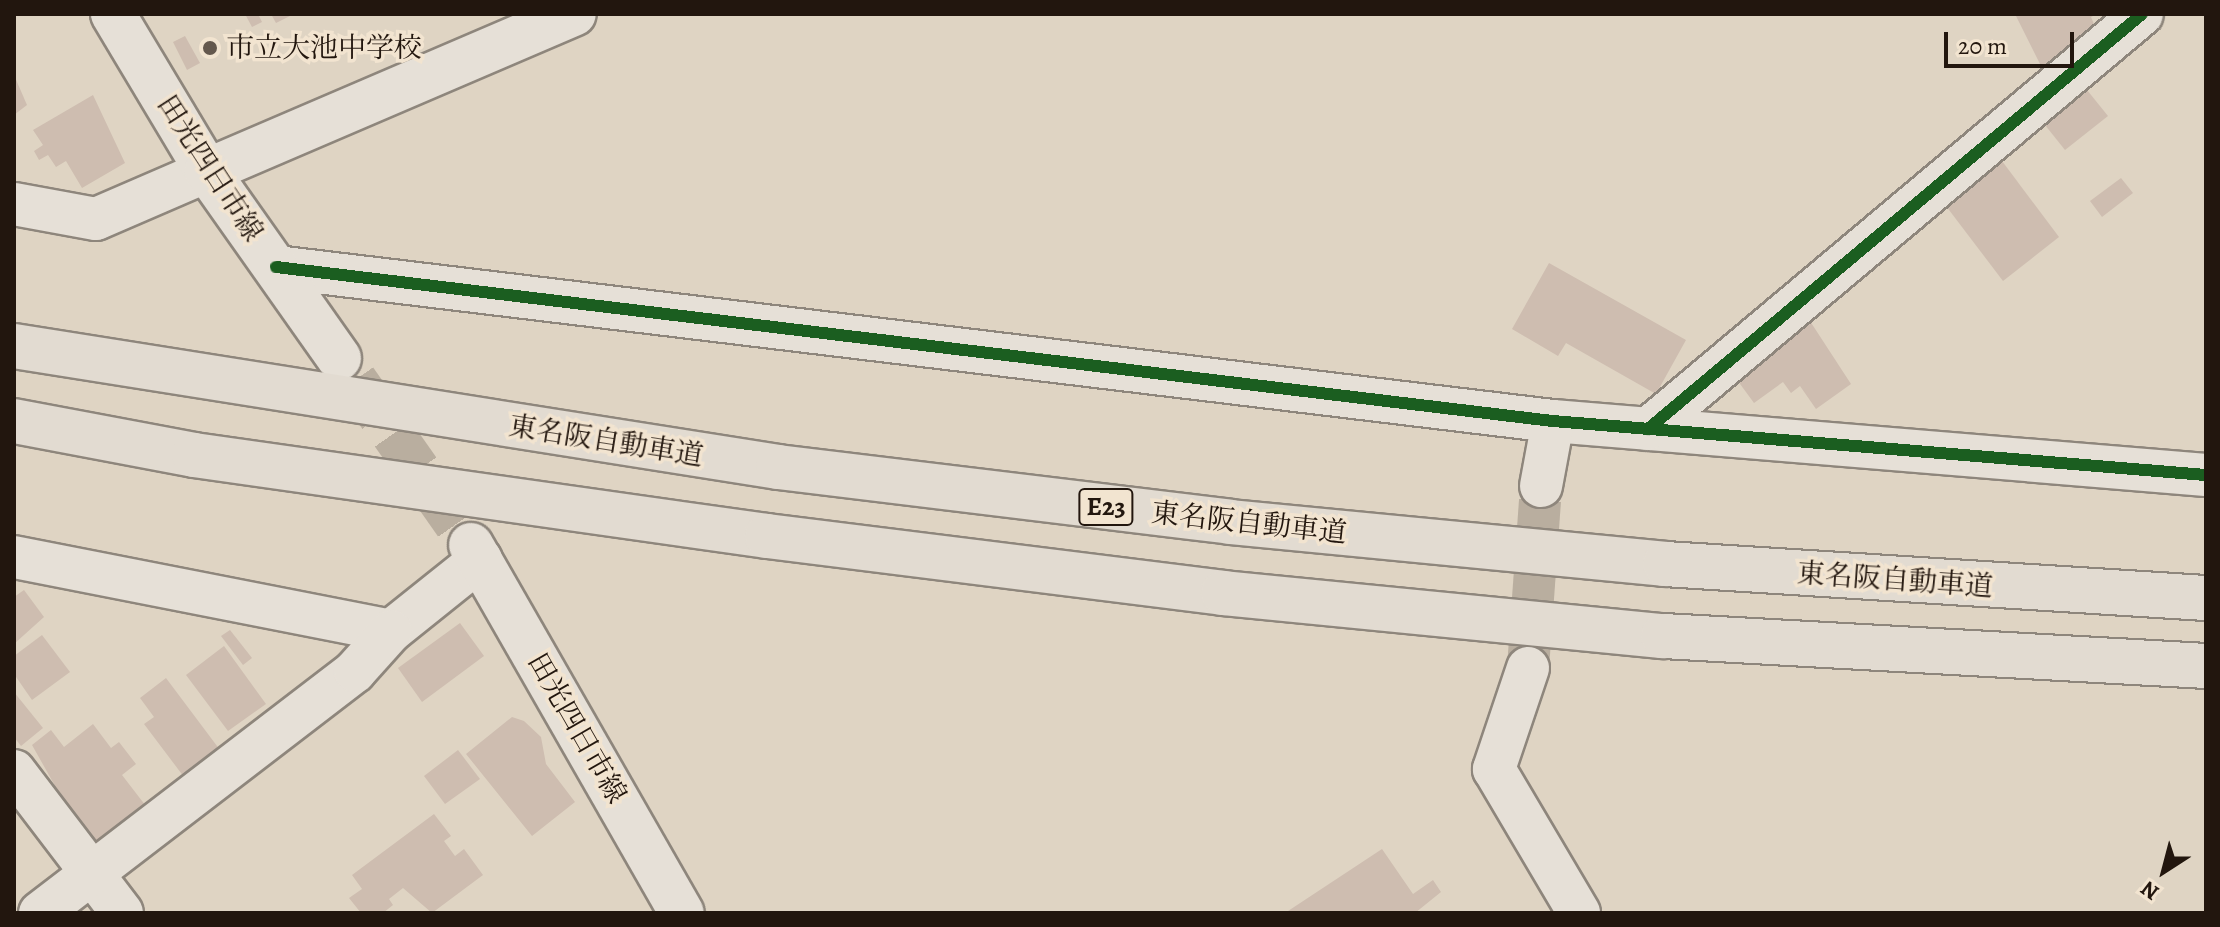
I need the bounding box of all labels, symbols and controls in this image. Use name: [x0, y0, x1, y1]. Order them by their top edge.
scale bar: [1948, 16, 2078, 66]
text: 20 m: [1958, 30, 2007, 62]
place label: 市立大池中学校: [226, 31, 422, 65]
marker: 市立大池中学校: [201, 39, 219, 57]
street label: 田光四日市線: [150, 88, 270, 248]
street label: 東名阪自動車道: [507, 409, 705, 473]
road number: E23: [1078, 485, 1134, 529]
street label: 東名阪自動車道: [1150, 496, 1348, 550]
street label: 東名阪自動車道: [1796, 556, 1994, 604]
street label: 田光四日市線: [520, 647, 634, 809]
north arrow: [2124, 831, 2204, 911]
text: N: [2135, 874, 2165, 907]

